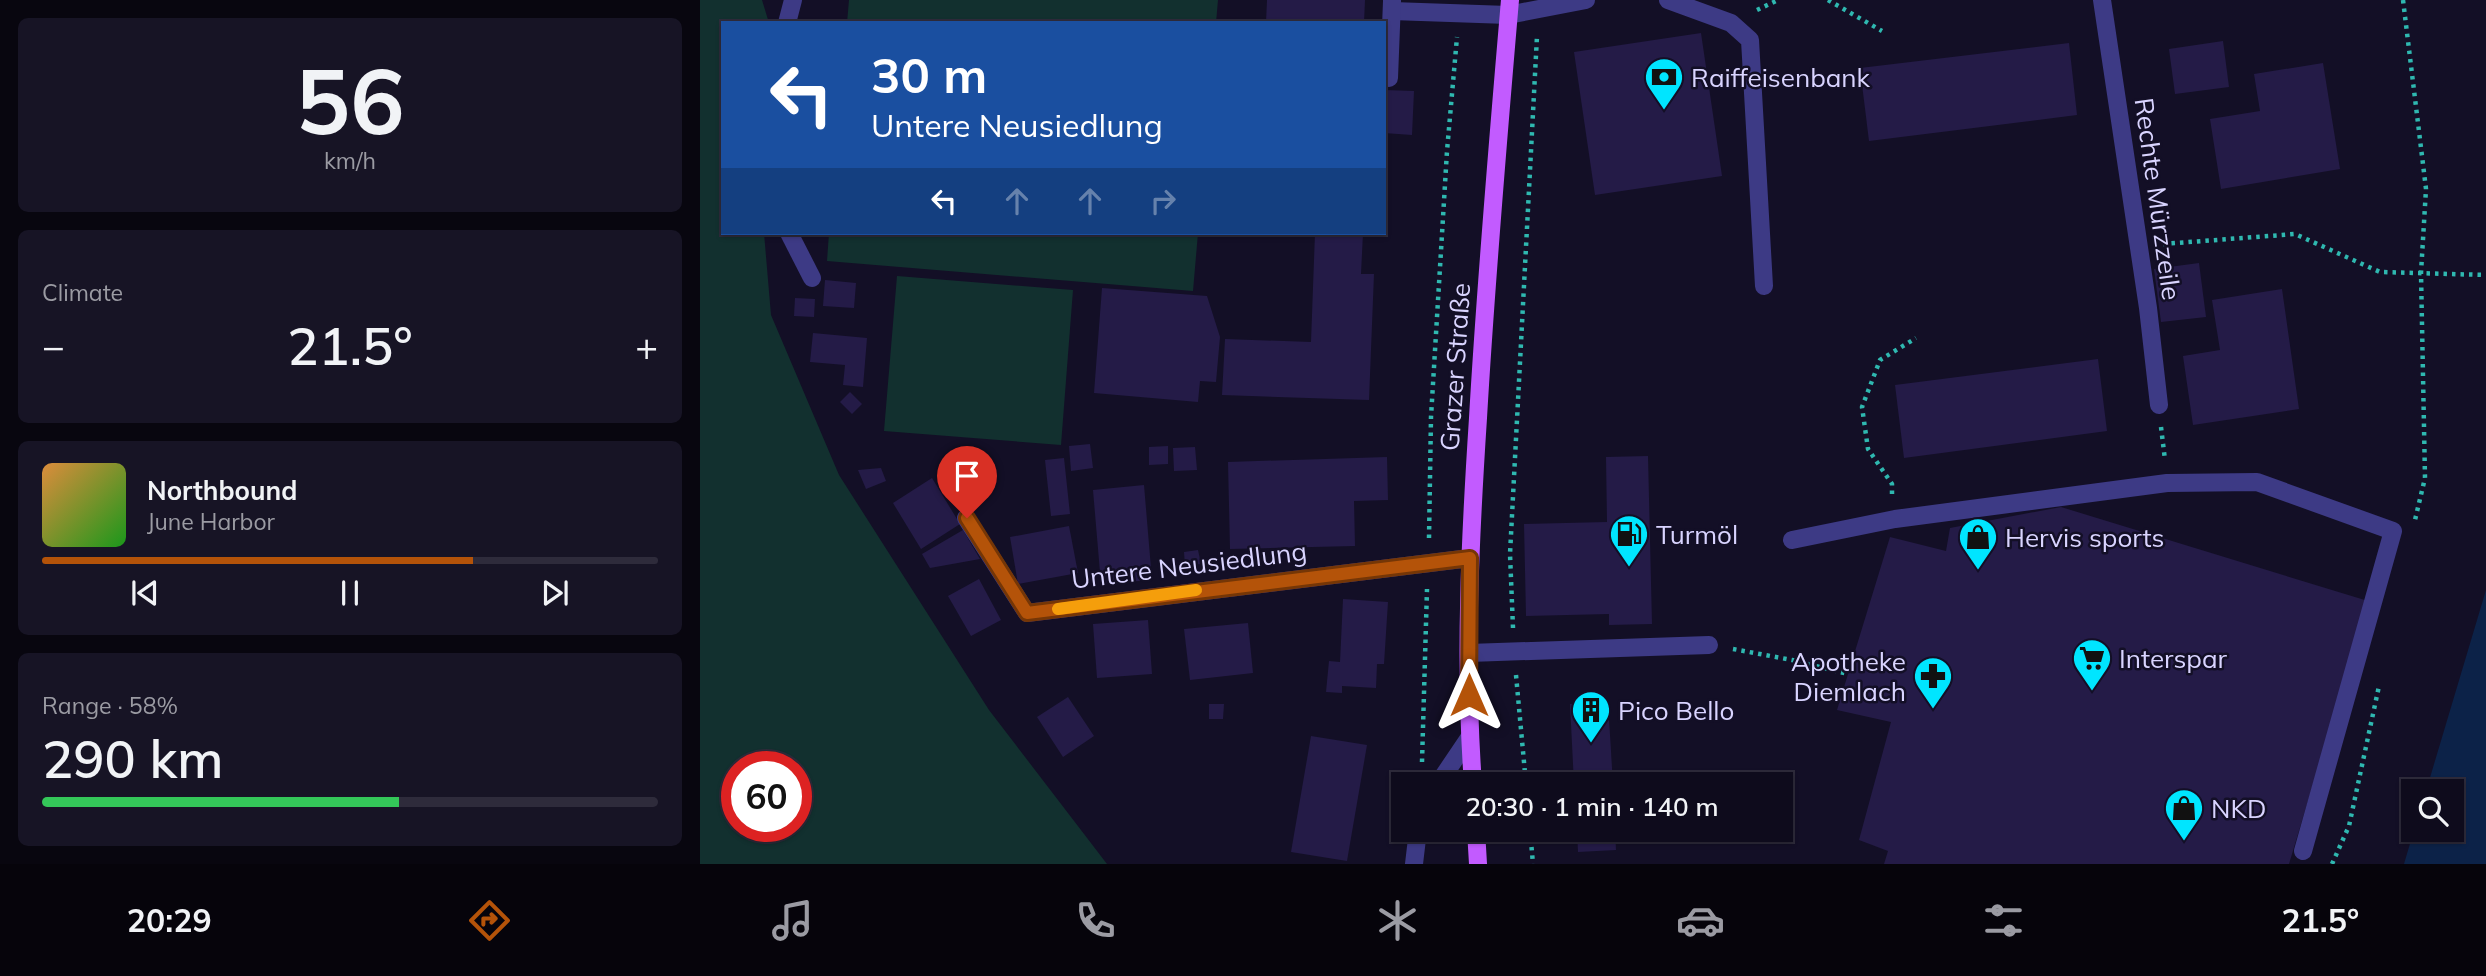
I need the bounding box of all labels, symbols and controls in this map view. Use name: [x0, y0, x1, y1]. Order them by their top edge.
text: 56: [295, 43, 405, 157]
text: 30 m: [871, 44, 987, 105]
icon: left: [756, 49, 847, 140]
bank icon: Raiffeisenbank: [1643, 56, 1685, 111]
place label: Raiffeisenbank: [1691, 61, 1871, 94]
street label: Rechte Mürzzeile: [2127, 96, 2189, 302]
text: Untere Neusiedlung: [871, 105, 1163, 145]
text: km/h: [324, 146, 376, 175]
icon: left: [925, 182, 963, 220]
icon: ahead: [998, 182, 1036, 220]
icon: ahead: [1071, 182, 1109, 220]
icon: right: [1144, 182, 1182, 220]
text: Climate: [42, 278, 123, 307]
street label: Grazer Straße: [1433, 282, 1477, 452]
text: 21.5°: [287, 313, 413, 378]
text: −: [42, 322, 65, 370]
text: +: [635, 322, 658, 370]
pin: [937, 446, 997, 518]
icon: arrive: [948, 457, 986, 495]
text: Northbound: [147, 474, 297, 507]
text: June Harbor: [147, 507, 275, 536]
fuel station icon: Turmöl: [1608, 513, 1650, 568]
shop icon: Hervis sports: [1957, 516, 1999, 571]
place label: Turmöl: [1656, 518, 1738, 551]
place label: Hervis sports: [2005, 521, 2164, 554]
street label: Untere Neusiedlung: [1069, 534, 1309, 596]
icon: previous: [126, 574, 164, 612]
icon: pause: [331, 574, 369, 612]
icon: next: [536, 574, 574, 612]
supermarket icon: Interspar: [2071, 637, 2113, 692]
place label: Interspar: [2119, 642, 2227, 675]
place label: Apotheke Diemlach: [1791, 645, 1906, 708]
pharmacy icon: Apotheke Diemlach: [1912, 655, 1954, 710]
position arrow: [1432, 658, 1506, 732]
building icon: Pico Bello: [1570, 689, 1612, 744]
text: Range · 58%: [42, 691, 178, 720]
place label: Pico Bello: [1618, 694, 1734, 727]
text: 290 km: [42, 726, 223, 791]
speed limit sign: 60: [721, 751, 812, 842]
map controls: [2401, 779, 2464, 842]
button: search: [2401, 779, 2464, 842]
shop icon: NKD: [2163, 787, 2205, 842]
text: 20:30 · 1 min · 140 m: [1465, 790, 1719, 823]
place label: NKD: [2211, 792, 2266, 825]
icon: directions: [465, 896, 514, 945]
icon: music: [768, 896, 817, 945]
icon: phone: [1071, 896, 1120, 945]
icon: climate: [1373, 896, 1422, 945]
icon: car: [1676, 896, 1725, 945]
icon: filters: [1979, 896, 2028, 945]
text: 20:29: [127, 900, 212, 940]
text: 21.5°: [2281, 900, 2359, 940]

